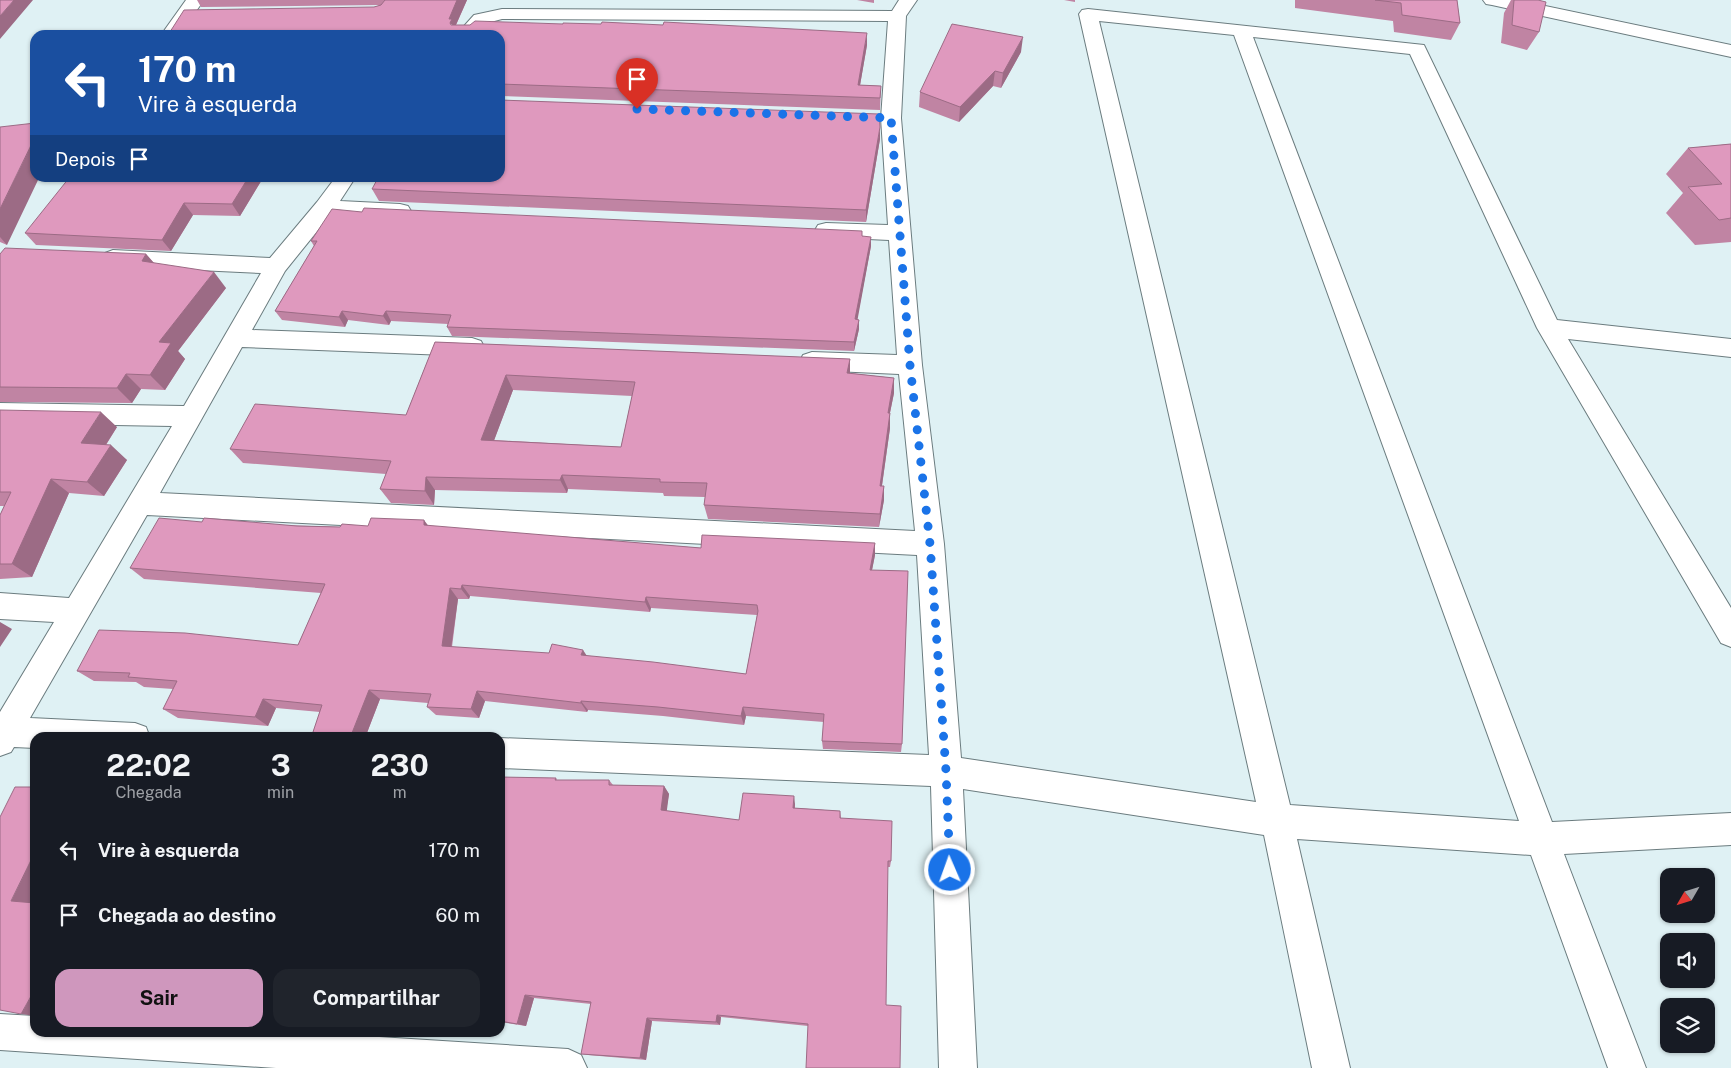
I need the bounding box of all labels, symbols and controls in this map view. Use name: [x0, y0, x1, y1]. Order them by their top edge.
text: 170 m: [138, 49, 236, 90]
icon: left: [55, 50, 120, 115]
pin: [616, 58, 658, 109]
icon: arrive: [623, 65, 651, 93]
text: Vire à esquerda: [138, 91, 297, 117]
icon: arrive: [125, 145, 153, 173]
text: Depois: [55, 148, 115, 170]
text: 22:02: [106, 747, 191, 783]
text: 3: [271, 747, 291, 783]
text: 230: [370, 747, 429, 783]
text: Chegada: [115, 783, 182, 802]
text: min: [267, 783, 294, 802]
text: m: [393, 783, 407, 802]
icon: left: [55, 836, 83, 864]
text: Vire à esquerda: [98, 839, 239, 861]
text: 170 m: [429, 839, 480, 861]
position arrow: [923, 843, 975, 895]
north arrow: [1660, 868, 1715, 922]
map controls: [1660, 868, 1715, 1053]
icon: arrive: [55, 901, 83, 929]
text: Chegada ao destino: [98, 904, 276, 926]
text: 60 m: [436, 904, 480, 926]
button: sound: [1660, 933, 1715, 988]
button: Sair: [55, 969, 263, 1027]
button: Compartilhar: [273, 969, 480, 1027]
button: layers: [1660, 998, 1715, 1053]

